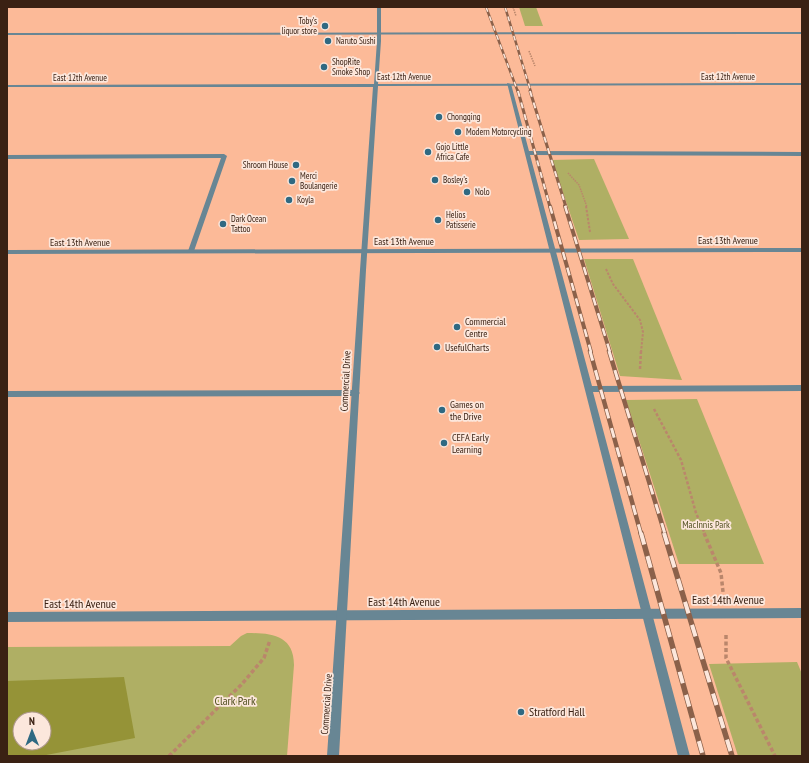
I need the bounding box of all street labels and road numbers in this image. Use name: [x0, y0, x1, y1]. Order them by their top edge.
street label: East 12th Avenue: [377, 71, 431, 82]
street label: East 12th Avenue: [701, 71, 755, 82]
street label: East 12th Avenue: [53, 72, 107, 83]
street label: East 13th Avenue: [698, 234, 758, 247]
street label: East 13th Avenue: [374, 235, 434, 248]
street label: East 13th Avenue: [50, 236, 110, 249]
street label: Commercial Drive: [337, 350, 354, 412]
street label: East 14th Avenue: [692, 592, 764, 607]
street label: East 14th Avenue: [368, 594, 440, 609]
street label: East 14th Avenue: [44, 596, 116, 611]
street label: Commercial Drive: [318, 673, 335, 735]

